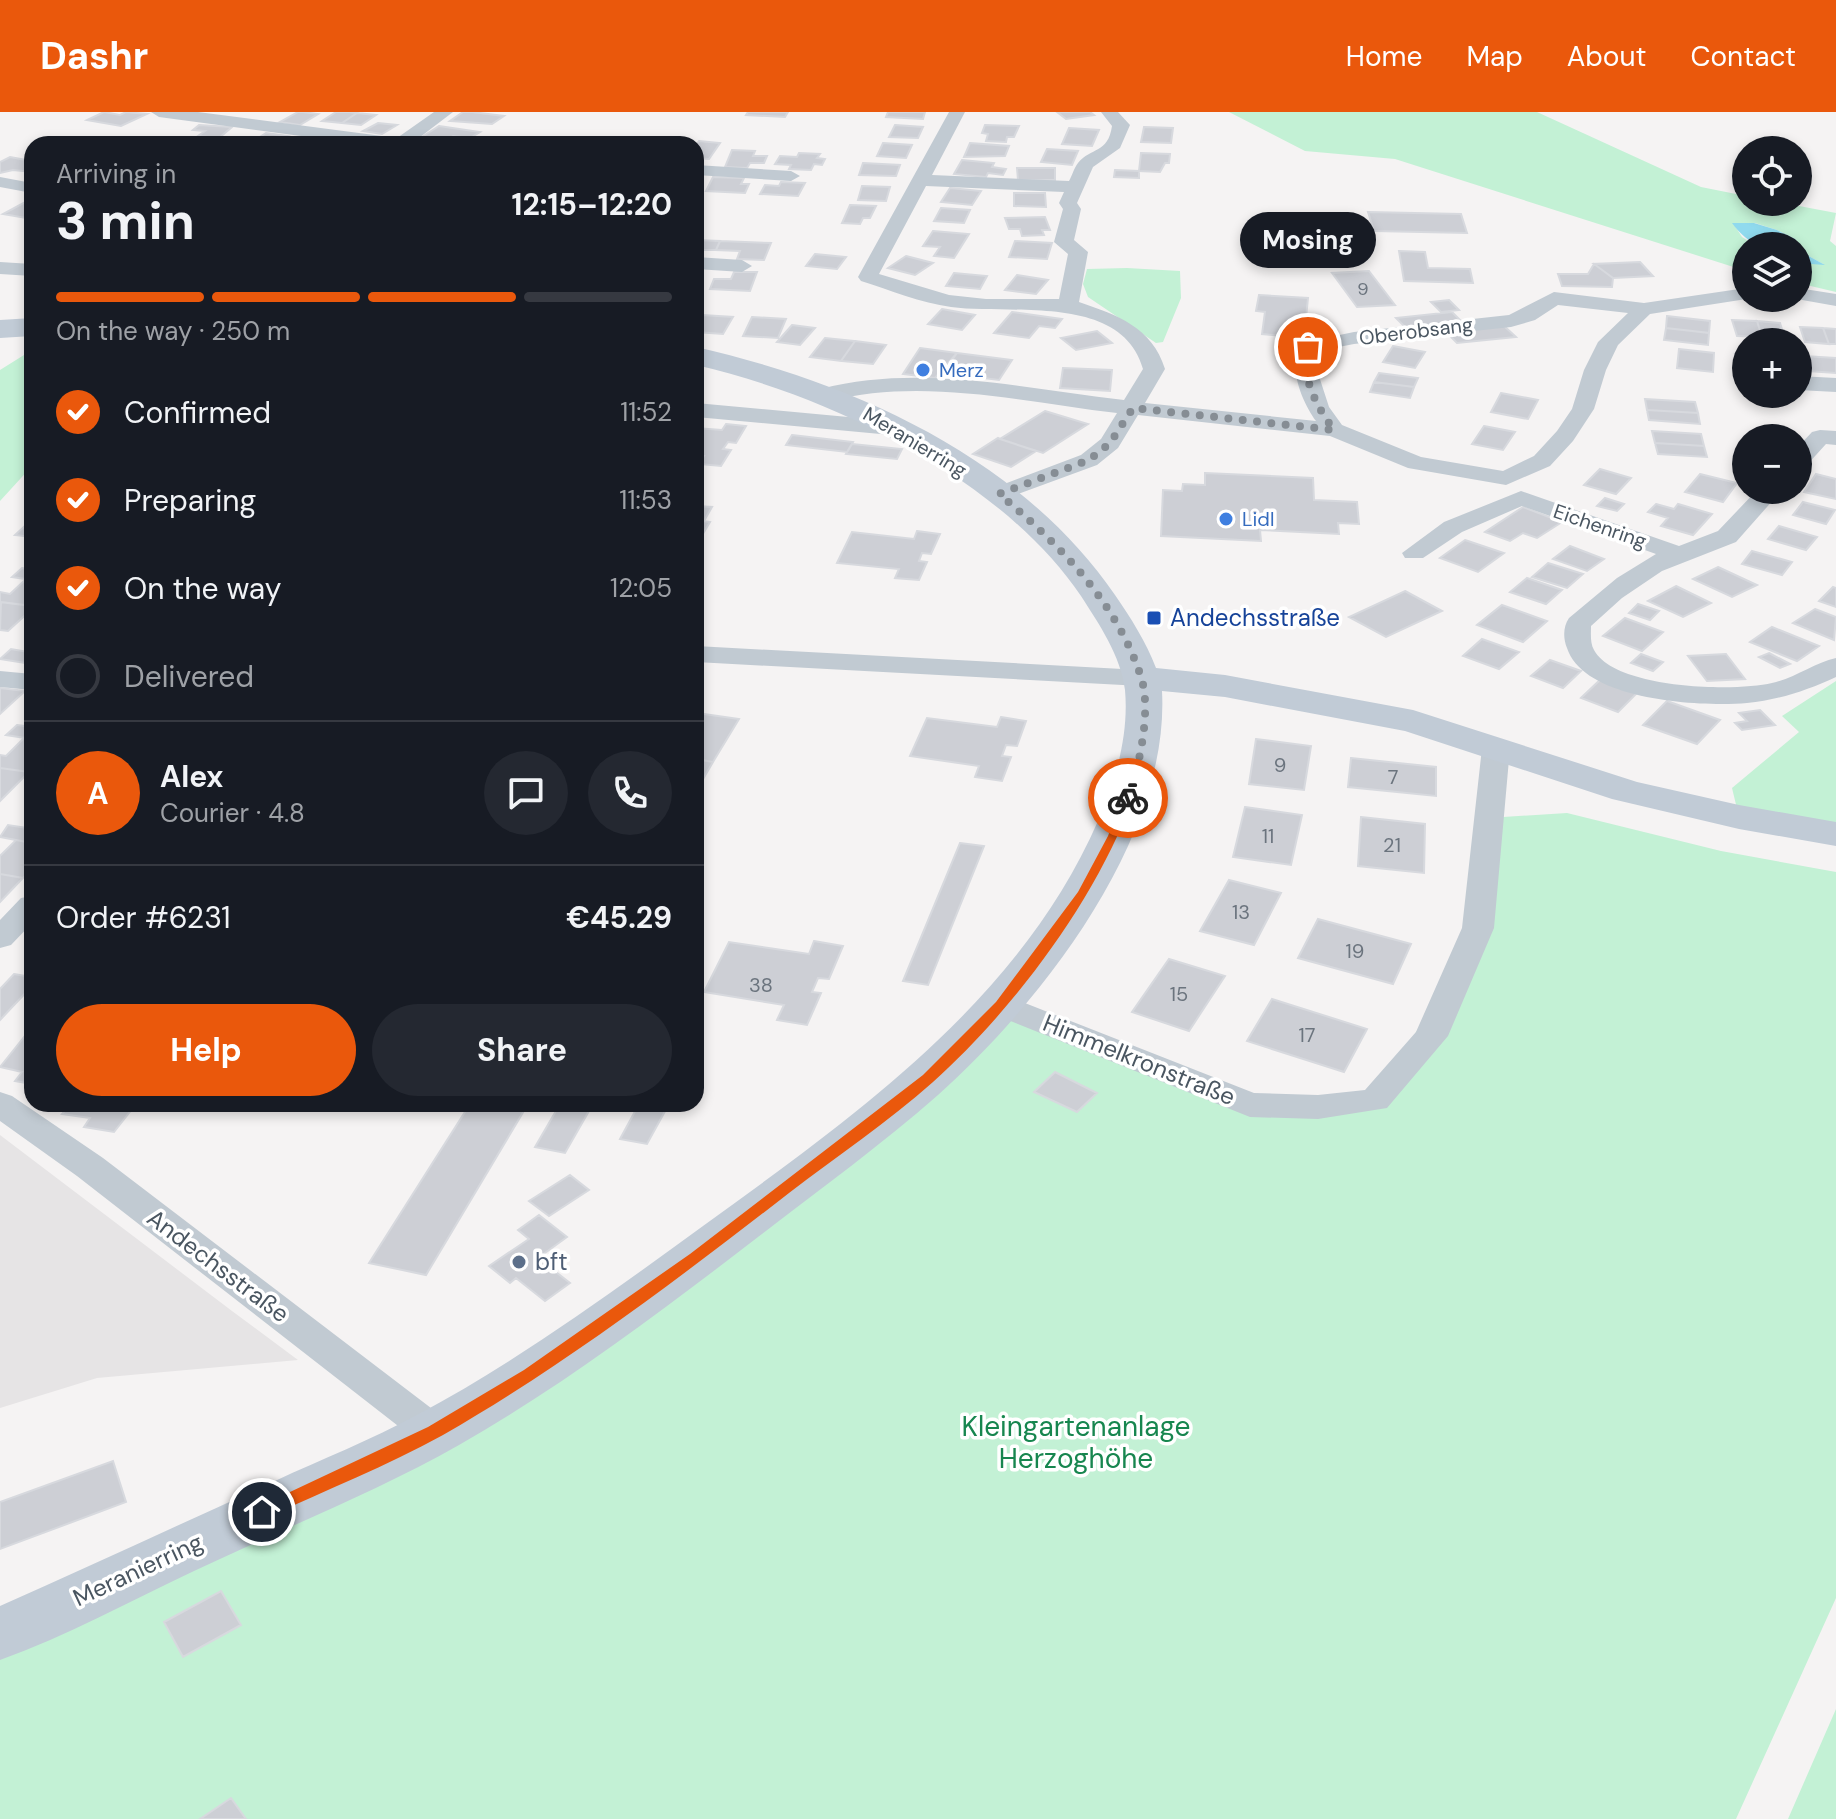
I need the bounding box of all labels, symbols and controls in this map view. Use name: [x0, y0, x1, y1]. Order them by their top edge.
text: Dashr: [40, 31, 148, 81]
text: Home: [1346, 38, 1422, 75]
text: Map: [1466, 38, 1523, 75]
text: About: [1567, 38, 1646, 75]
text: Contact: [1690, 38, 1796, 75]
map controls: [1732, 136, 1812, 504]
button: locate: [1732, 136, 1812, 216]
text: Arriving in: [56, 157, 176, 191]
text: 12:15–12:20: [512, 185, 672, 224]
text: 3 min: [56, 187, 195, 255]
callout: Mosing: [1240, 211, 1376, 267]
text: Mosing: [1262, 223, 1354, 257]
button: layers: [1732, 232, 1812, 312]
house number: 9: [1357, 277, 1369, 301]
street label: Oberobsang: [1358, 311, 1474, 351]
pin: [1274, 313, 1342, 381]
text: On the way · 250 m: [56, 314, 290, 348]
icon: bag: [1286, 325, 1330, 369]
button: +: [1732, 328, 1812, 408]
place label: Merz: [939, 357, 984, 383]
marker: Merz: [914, 361, 932, 379]
icon: check: [56, 390, 100, 434]
text: Confirmed: [124, 393, 271, 432]
text: 11:52: [620, 395, 672, 429]
street label: Meranierring: [858, 401, 972, 483]
button: −: [1732, 424, 1812, 504]
icon: check: [56, 478, 100, 522]
text: Preparing: [124, 481, 256, 520]
text: 11:53: [619, 483, 672, 517]
street label: Eichenring: [1550, 498, 1650, 554]
place label: Lidl: [1242, 506, 1274, 532]
marker: Lidl: [1217, 510, 1235, 528]
icon: check: [56, 566, 100, 610]
text: On the way: [124, 569, 281, 608]
text: 12:05: [610, 571, 672, 605]
place label: Andechsstraße: [1170, 602, 1340, 633]
marker: Andechsstraße: [1145, 609, 1163, 627]
text: Delivered: [124, 657, 254, 696]
button: chat: [484, 751, 568, 835]
button: phone: [588, 751, 672, 835]
house number: 9: [1274, 752, 1286, 778]
text: Alex: [160, 757, 223, 796]
courier: [1088, 758, 1168, 838]
house number: 7: [1388, 764, 1398, 790]
text: A: [87, 774, 109, 813]
icon: bike: [1106, 776, 1150, 820]
text: Courier · 4.8: [160, 796, 305, 830]
house number: 11: [1262, 823, 1274, 849]
house number: 21: [1383, 832, 1401, 858]
text: Order #6231: [56, 898, 231, 937]
text: €45.29: [566, 898, 672, 937]
house number: 13: [1232, 899, 1250, 925]
house number: 19: [1346, 938, 1364, 964]
house number: 38: [749, 972, 773, 998]
house number: 15: [1170, 981, 1188, 1007]
button: Help: [56, 1004, 356, 1096]
button: Share: [372, 1004, 672, 1096]
street label: Himmelkronstraße: [1039, 1007, 1240, 1112]
house number: 17: [1299, 1022, 1315, 1048]
street label: Andechsstraße: [141, 1202, 296, 1329]
place label: bft: [535, 1246, 568, 1277]
marker: bft: [510, 1253, 528, 1271]
park label: Kleingartenanlage Herzoghöhe: [962, 1408, 1190, 1477]
pin: [228, 1478, 296, 1546]
icon: home: [240, 1490, 284, 1534]
street label: Meranierring: [68, 1526, 208, 1613]

